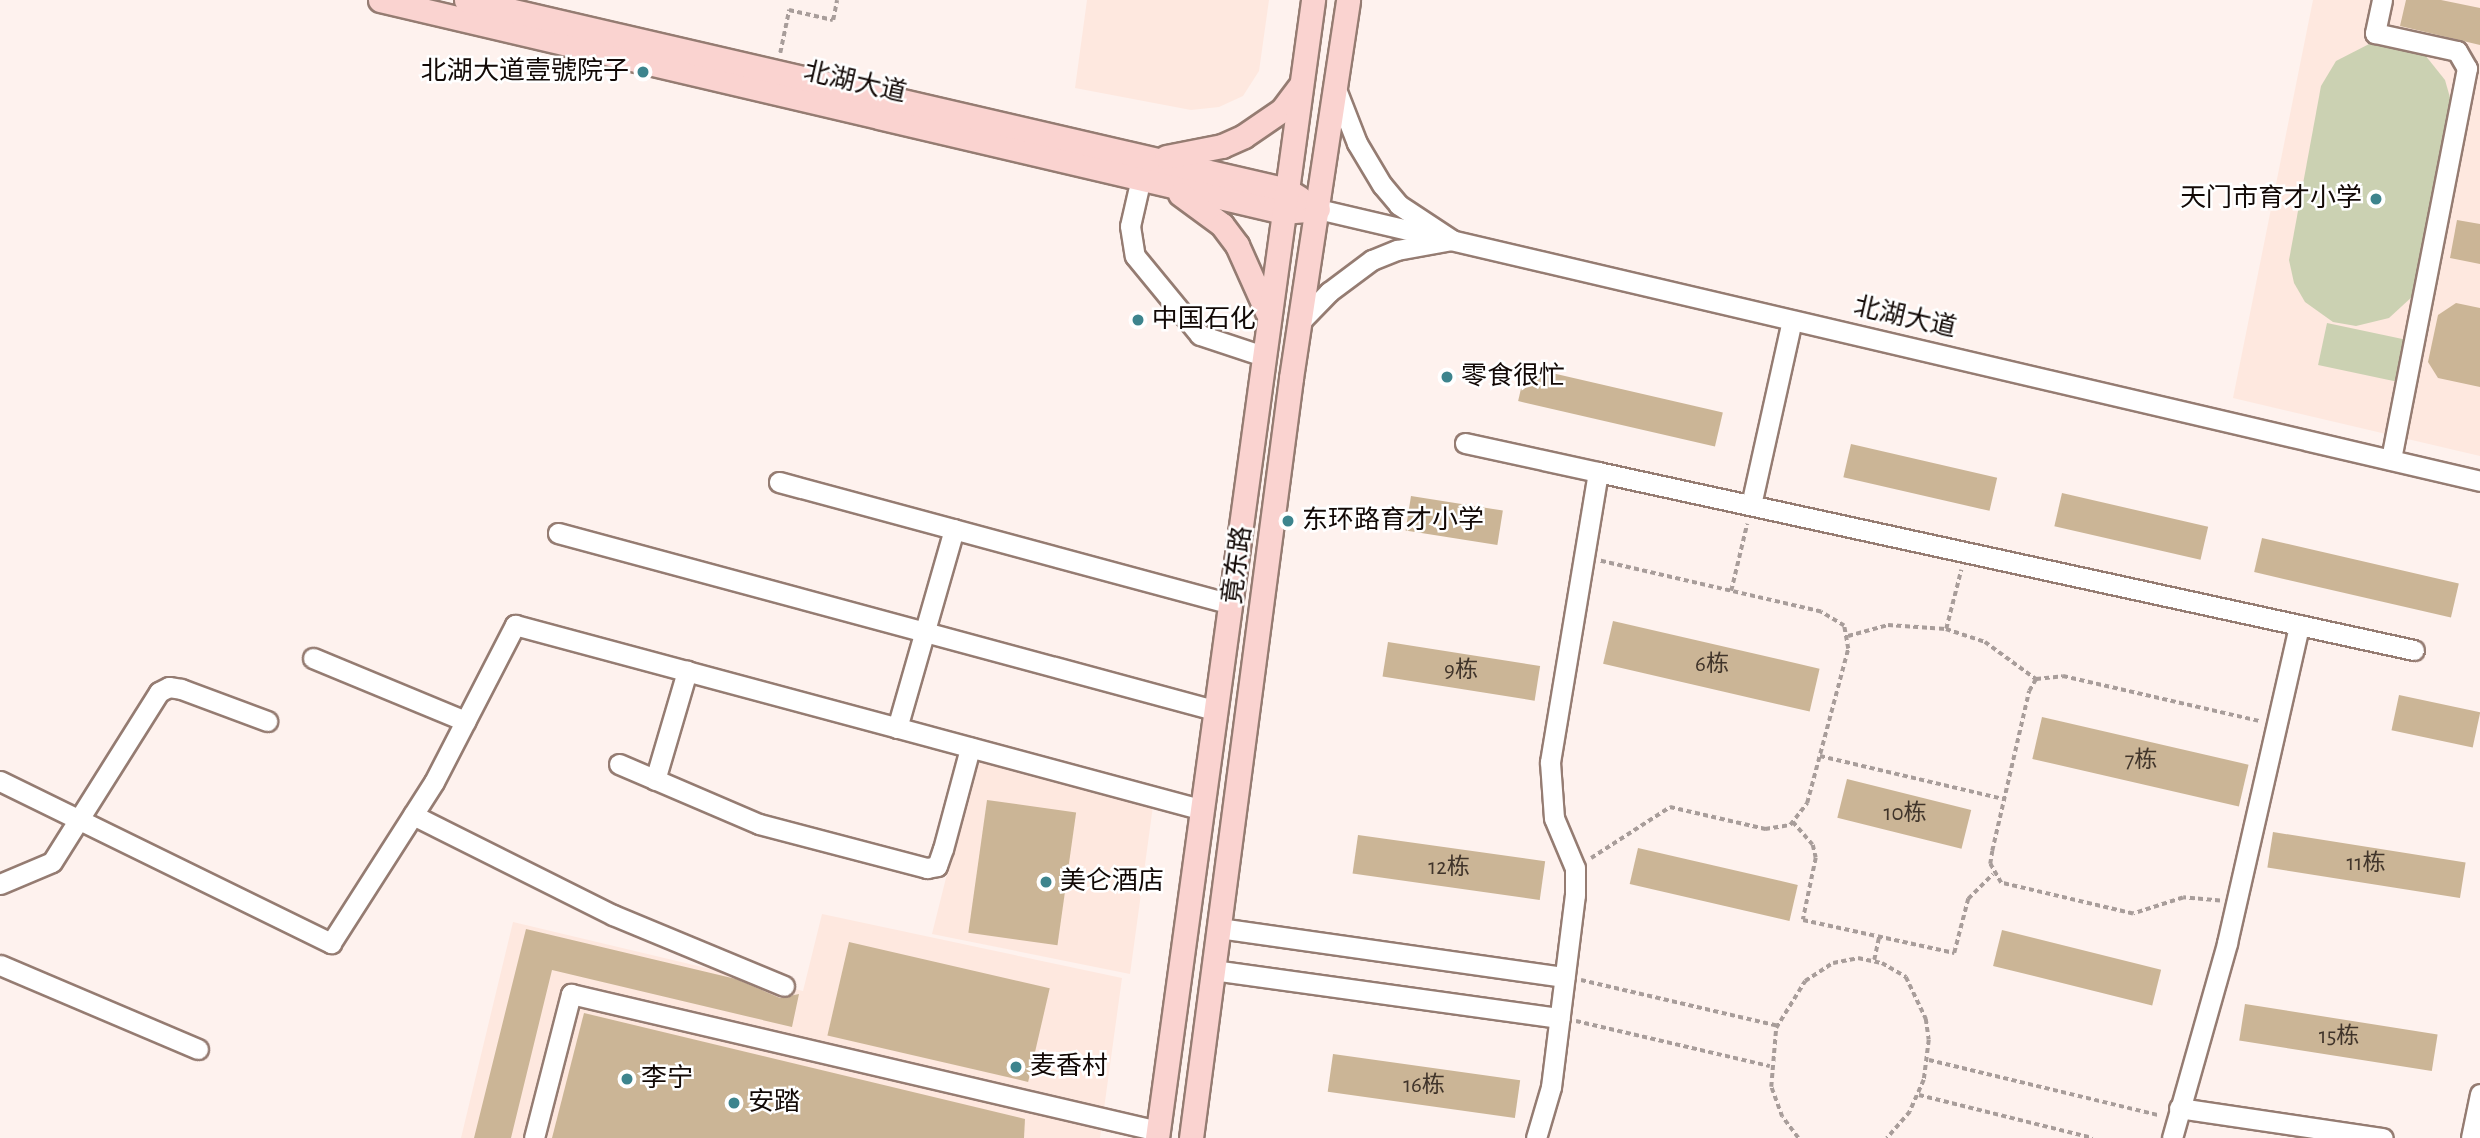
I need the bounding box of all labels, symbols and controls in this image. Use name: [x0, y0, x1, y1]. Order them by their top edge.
place label: 北湖大道壹號院子: [421, 56, 629, 88]
street label: 北湖大道: [801, 56, 909, 110]
marker: 北湖大道壹號院子: [635, 64, 651, 80]
place label: 天门市育才小学: [2180, 183, 2362, 215]
marker: 天门市育才小学: [2368, 191, 2384, 207]
street label: 北湖大道: [1851, 291, 1959, 345]
place label: 中国石化: [1152, 304, 1256, 336]
marker: 中国石化: [1130, 312, 1146, 328]
place label: 零食很忙: [1461, 361, 1565, 393]
marker: 零食很忙: [1439, 369, 1455, 385]
place label: 东环路育才小学: [1302, 505, 1484, 537]
marker: 东环路育才小学: [1280, 513, 1296, 529]
street label: 竟东路: [1217, 524, 1259, 606]
house number: 6栋: [1695, 651, 1729, 679]
house number: 9栋: [1444, 657, 1478, 685]
house number: 7栋: [2125, 747, 2157, 775]
house number: 10栋: [1883, 800, 1927, 828]
house number: 11栋: [2347, 850, 2385, 878]
house number: 12栋: [1428, 854, 1470, 882]
place label: 美仑酒店: [1060, 866, 1164, 898]
marker: 美仑酒店: [1038, 874, 1054, 890]
house number: 15栋: [2319, 1023, 2359, 1051]
place label: 麦香村: [1030, 1051, 1108, 1083]
marker: 麦香村: [1008, 1059, 1024, 1075]
place label: 李宁: [641, 1063, 693, 1095]
marker: 李宁: [619, 1071, 635, 1087]
house number: 16栋: [1403, 1072, 1445, 1100]
place label: 安踏: [748, 1087, 800, 1119]
marker: 安踏: [726, 1095, 742, 1111]

